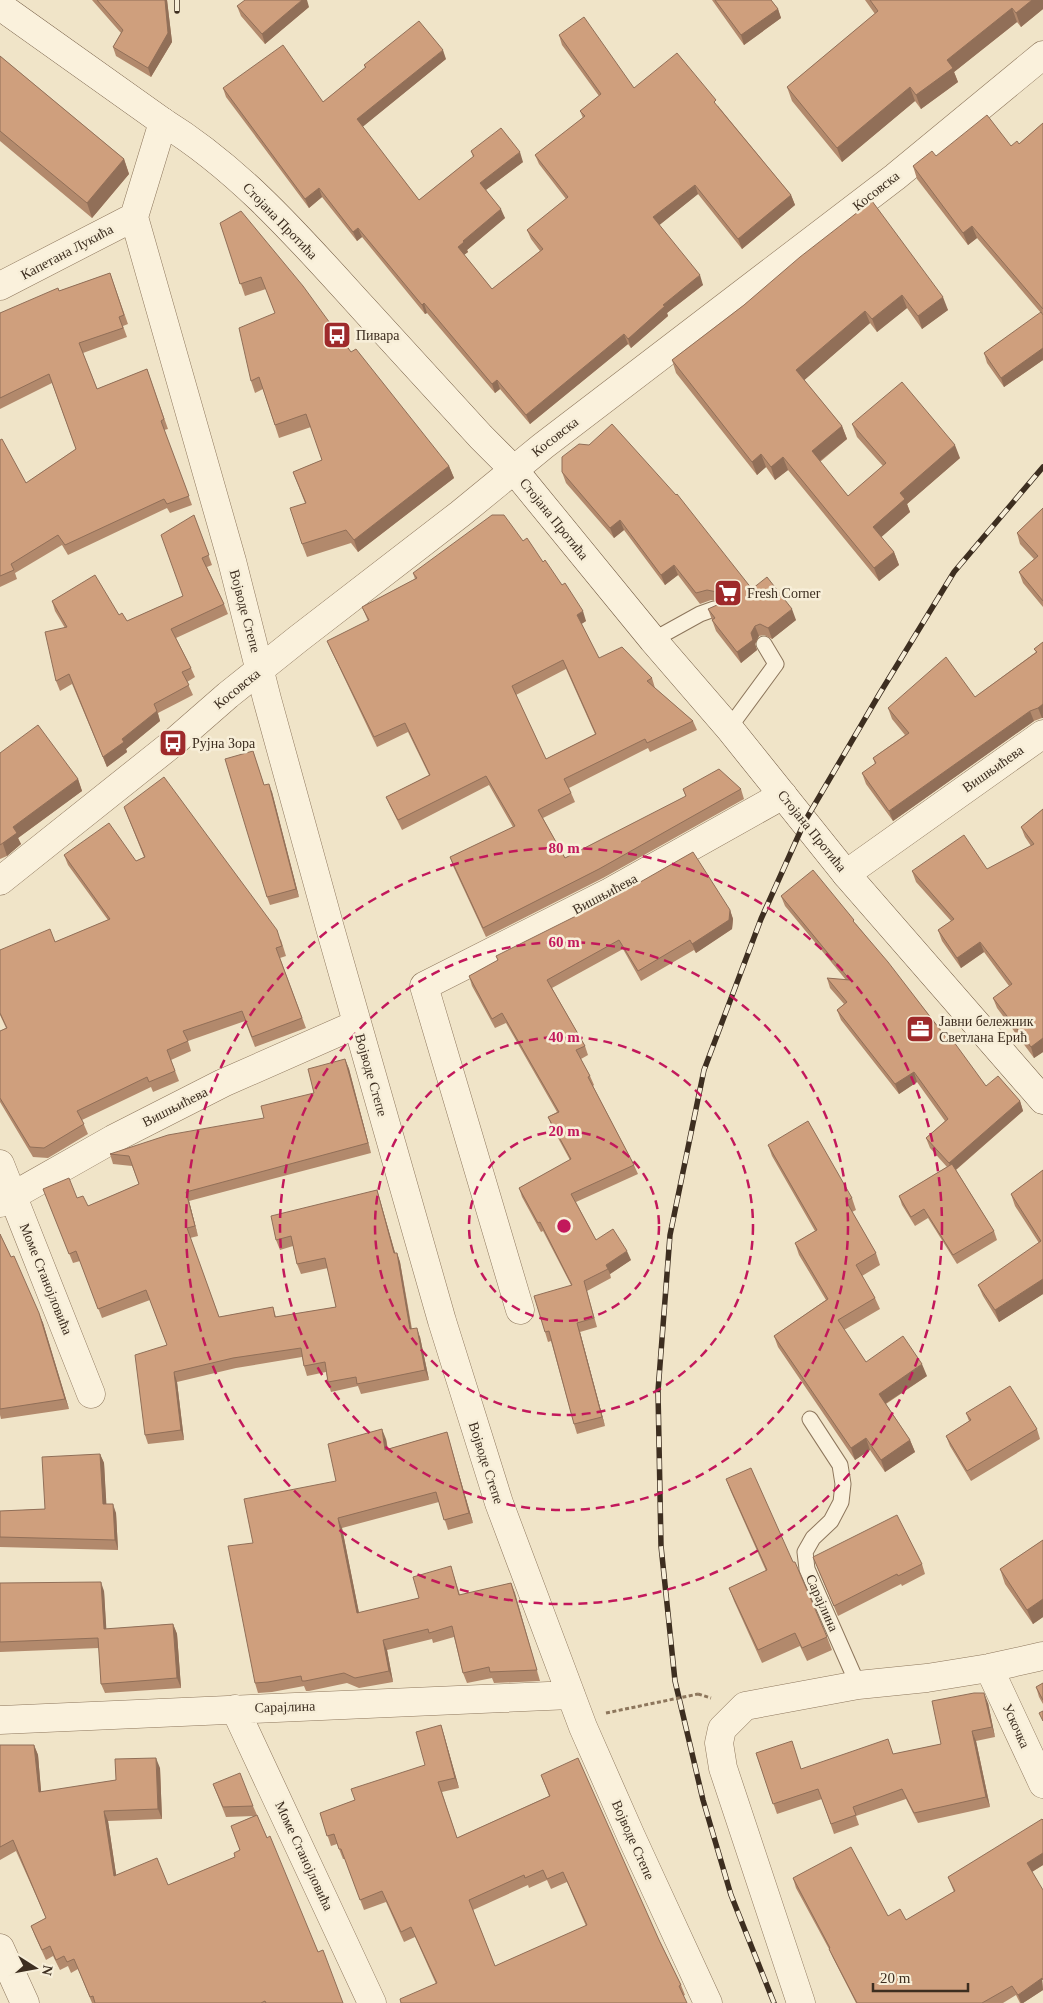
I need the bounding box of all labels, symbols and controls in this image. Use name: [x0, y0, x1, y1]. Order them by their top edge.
street label: Косовска: [850, 168, 903, 214]
street label: Стојана Протића: [240, 180, 321, 263]
street label: Капетана Лукића: [18, 221, 116, 283]
bus stop icon: Пивара: [322, 320, 352, 350]
place label: Пивара: [356, 328, 400, 343]
street label: Косовска: [529, 414, 582, 460]
street label: Стојана Протића: [517, 475, 592, 563]
street label: Војводе Степе: [227, 568, 263, 654]
supermarket icon: Fresh Corner: [713, 578, 743, 608]
place label: Fresh Corner: [747, 586, 821, 601]
street label: Косовска: [211, 665, 264, 712]
bus stop icon: Рујна Зора: [158, 728, 188, 758]
place label: Рујна Зора: [192, 736, 256, 751]
street label: Вишњићева: [960, 742, 1027, 796]
street label: Стојана Протића: [775, 787, 850, 875]
text: 80 m: [548, 840, 580, 856]
street label: Вишњићева: [570, 870, 641, 917]
text: 60 m: [548, 934, 580, 950]
office icon: Јавни бележник Светлана Ерић: [905, 1014, 935, 1044]
place label: Јавни бележник Светлана Ерић: [939, 1014, 1034, 1045]
text: 40 m: [548, 1029, 580, 1045]
street label: Војводе Степе: [352, 1032, 390, 1118]
street label: Вишњићева: [140, 1084, 211, 1130]
text: 20 m: [548, 1123, 580, 1139]
centre of rings: [555, 1217, 573, 1235]
street label: Моме Станојловића: [17, 1221, 75, 1338]
street label: Војводе Степе: [466, 1420, 506, 1506]
street label: Сарајлина: [803, 1572, 842, 1635]
street label: Сарајлина: [254, 1698, 316, 1716]
street label: Ускочка: [1000, 1701, 1033, 1751]
street label: Војводе Степе: [609, 1798, 657, 1882]
street label: Моме Станојловића: [272, 1799, 336, 1914]
north arrow: [10, 1943, 60, 1993]
scale bar: [873, 1960, 968, 1992]
text: N: [39, 1964, 56, 1977]
text: 20 m: [880, 1970, 911, 1986]

